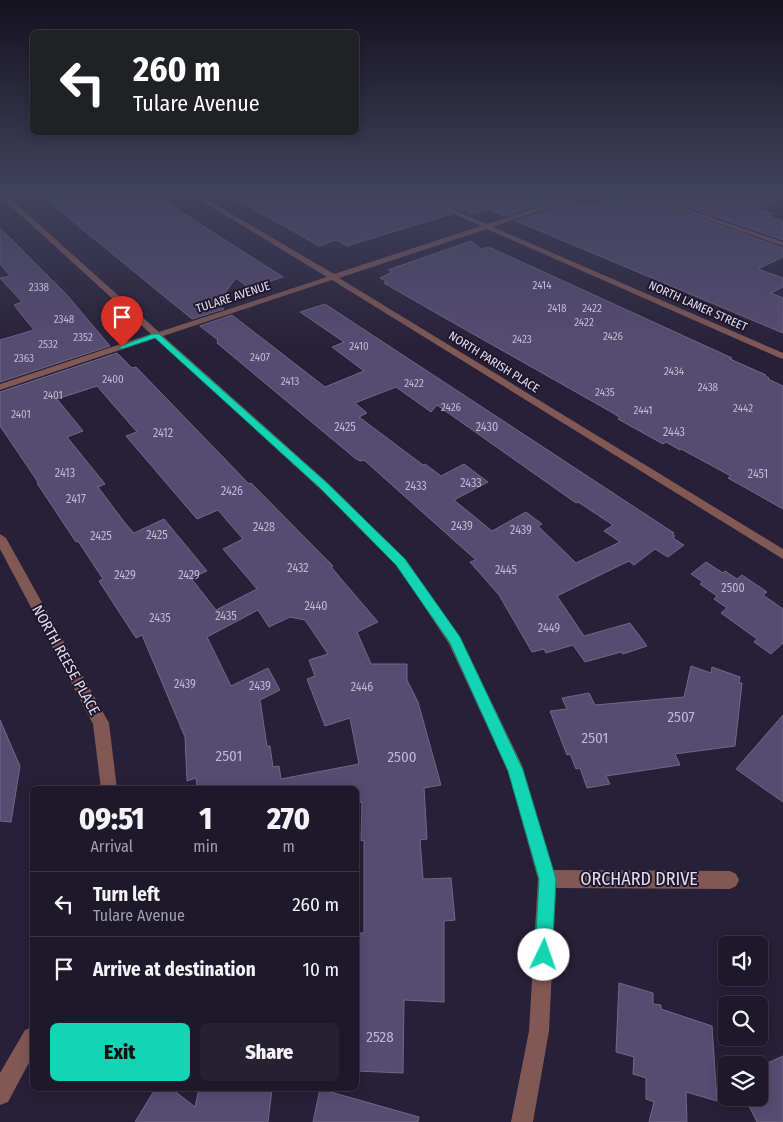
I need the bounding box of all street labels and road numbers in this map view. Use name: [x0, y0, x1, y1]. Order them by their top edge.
street label: TULARE AVENUE: [194, 278, 272, 316]
street label: NORTH LAMER STREET: [646, 278, 750, 334]
street label: NORTH PARISH PLACE: [446, 329, 542, 396]
street label: NORTH REESE PLACE: [28, 602, 104, 718]
street label: ORCHARD DRIVE: [580, 868, 698, 890]

